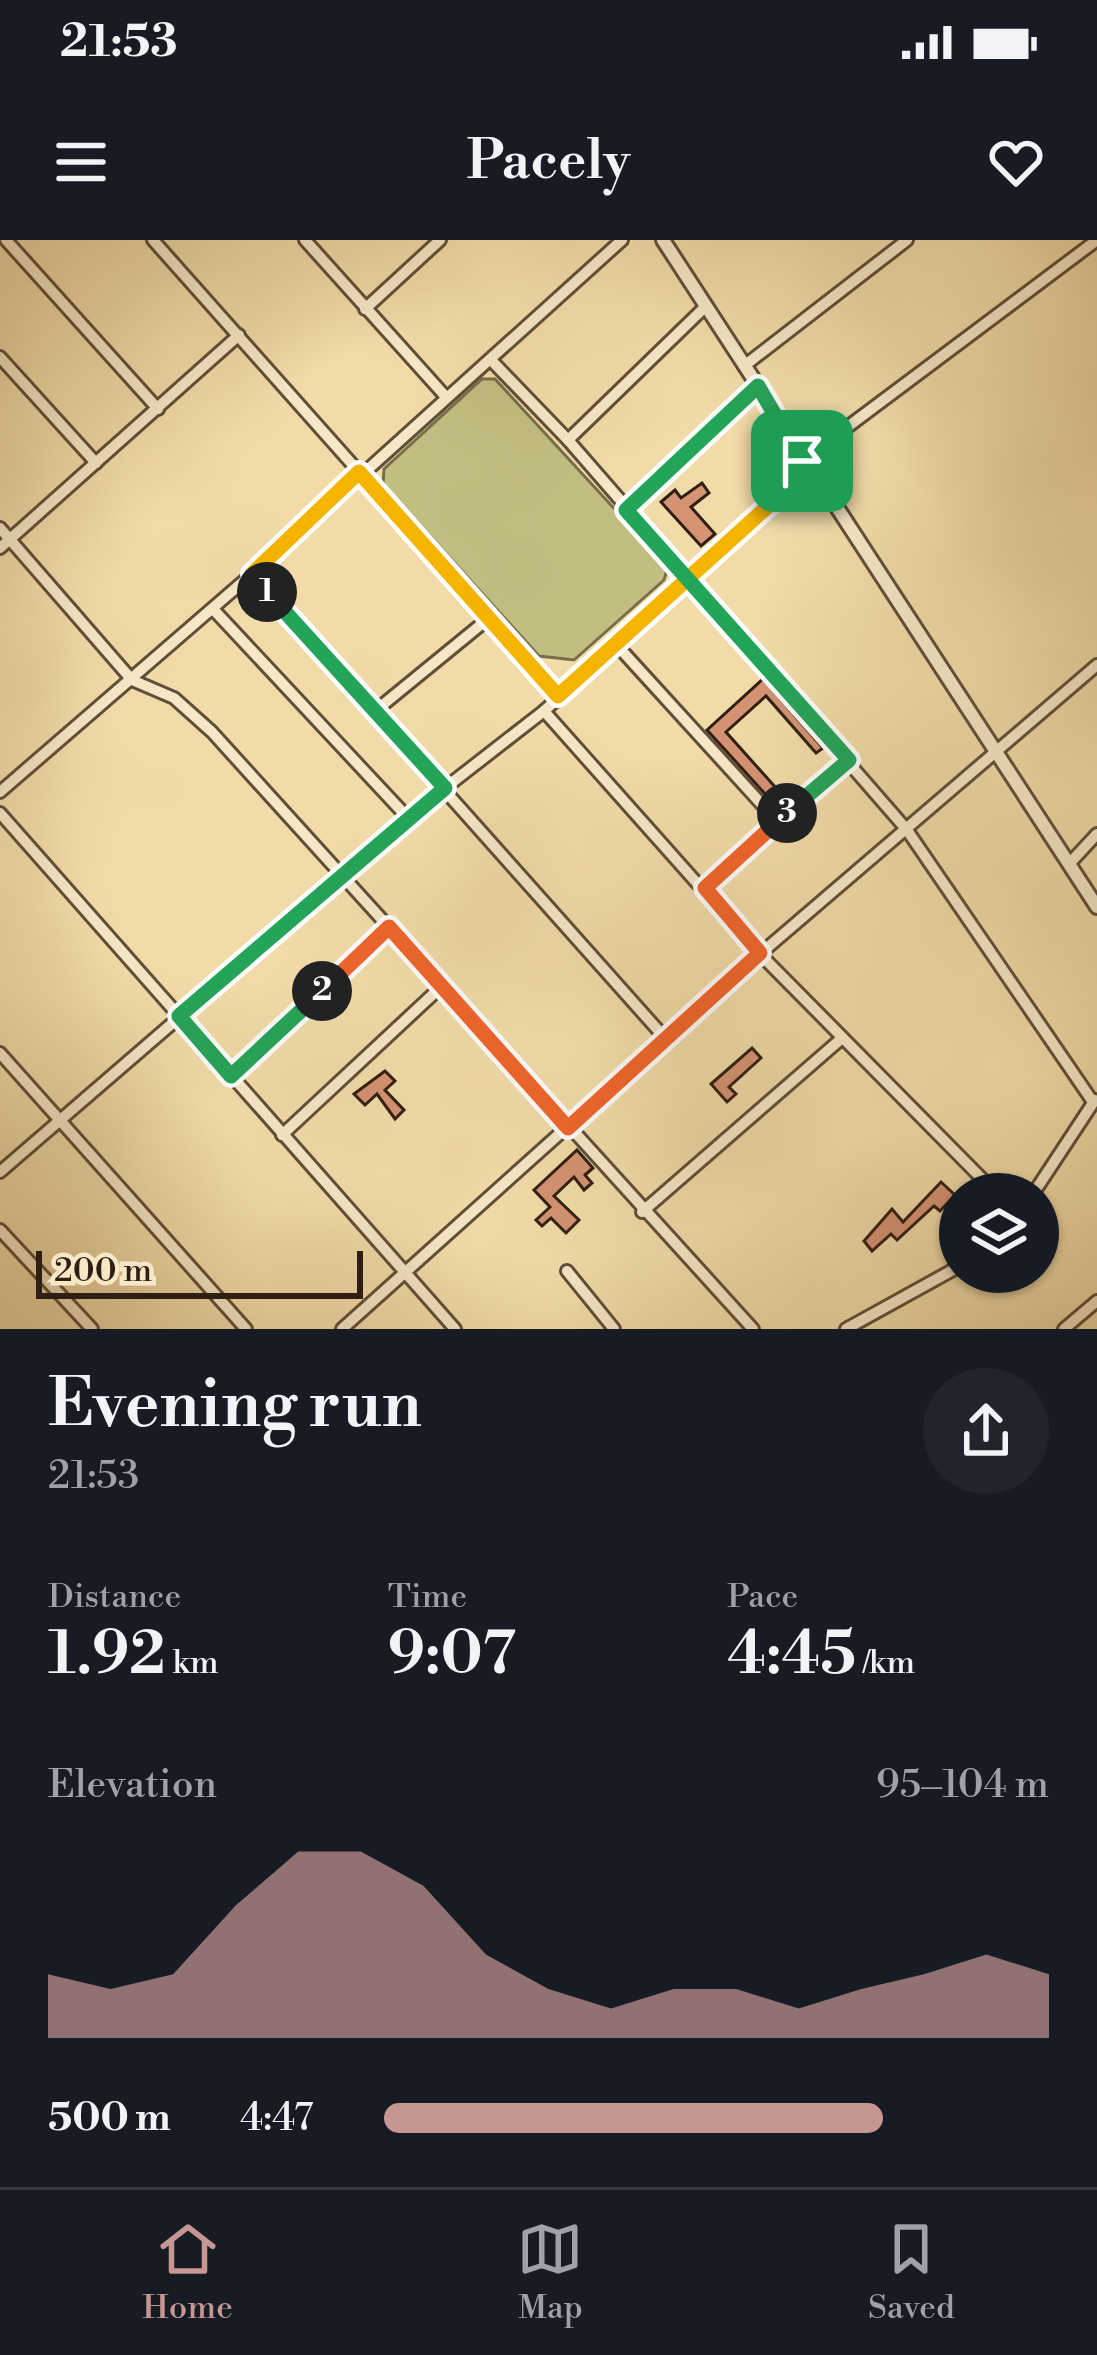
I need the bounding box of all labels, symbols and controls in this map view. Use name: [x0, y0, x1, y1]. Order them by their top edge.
text: 21:53: [60, 14, 178, 71]
text: Pacely: [467, 128, 630, 196]
icon: menu: [48, 129, 114, 195]
icon: heart: [983, 129, 1049, 195]
pin: [751, 410, 853, 512]
icon: arrive: [769, 428, 835, 494]
pin: 1: [237, 562, 297, 622]
text: 1: [259, 571, 275, 612]
pin: 3: [757, 783, 817, 843]
text: 3: [777, 792, 797, 833]
pin: 2: [292, 961, 352, 1021]
text: 2: [312, 970, 332, 1011]
map controls: [939, 1173, 1059, 1293]
button: layers: [939, 1173, 1059, 1293]
scale bar: [36, 1245, 363, 1298]
text: 200 m: [54, 1251, 152, 1292]
text: Evening run: [48, 1365, 422, 1448]
button: share: [923, 1368, 1049, 1494]
text: 21:53: [48, 1452, 139, 1501]
text: Distance: [48, 1577, 181, 1618]
text: Time: [388, 1577, 467, 1618]
text: Pace: [727, 1577, 798, 1618]
text: 1.92: [48, 1618, 166, 1693]
text: 9:07: [388, 1618, 516, 1693]
text: 4:45: [727, 1618, 856, 1693]
text: km: [166, 1643, 219, 1684]
text: /km: [856, 1643, 915, 1684]
text: Elevation: [48, 1761, 217, 1810]
text: 95–104 m: [876, 1761, 1049, 1810]
text: 500 m: [48, 2094, 171, 2143]
text: 4:47: [240, 2094, 313, 2143]
tab: Home: [142, 2216, 233, 2329]
tab: Map: [517, 2216, 583, 2329]
tab: Saved: [868, 2216, 955, 2329]

